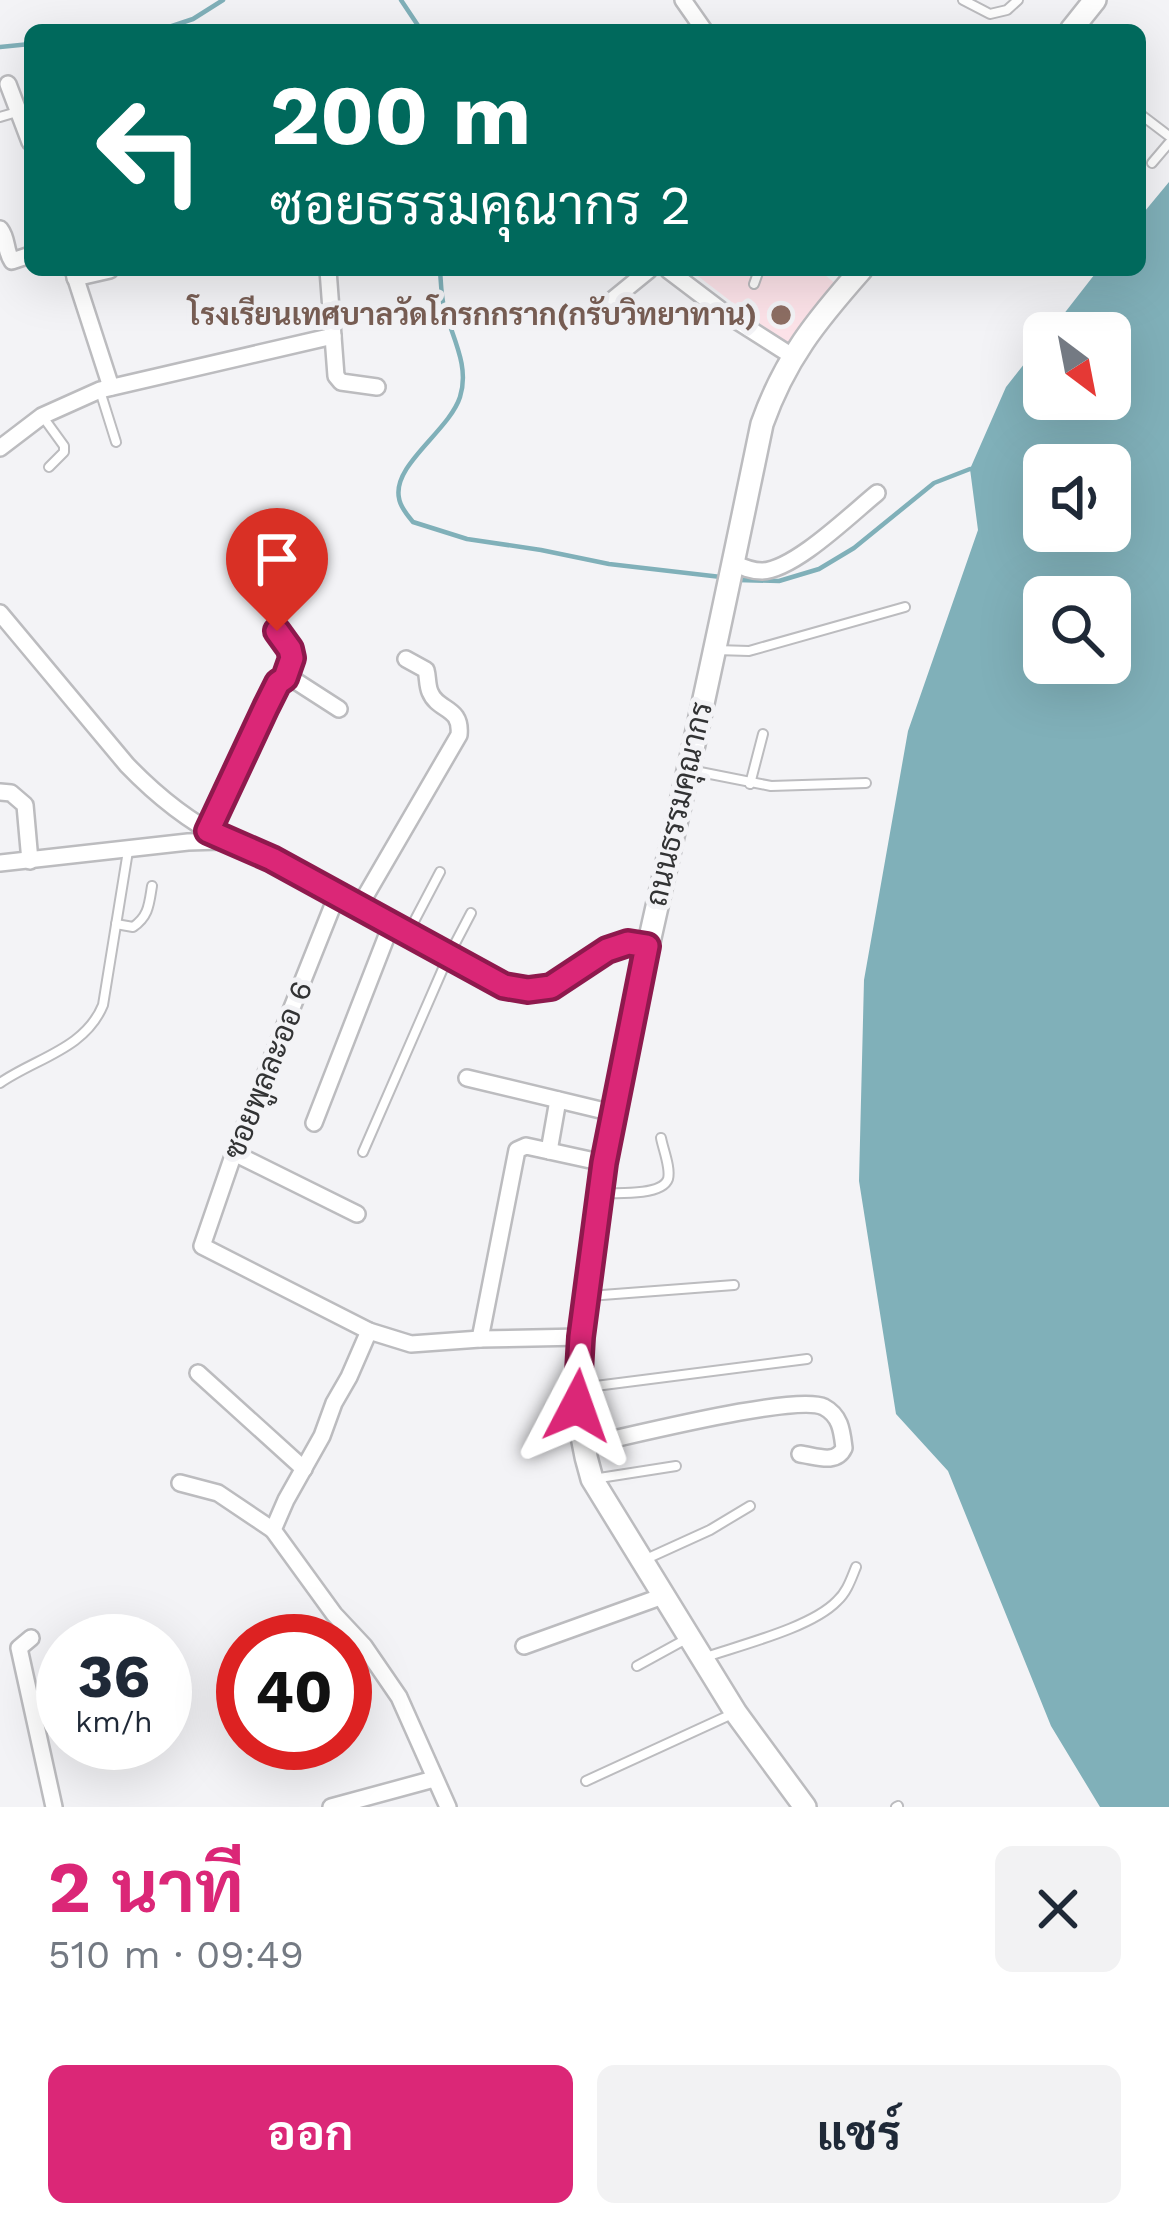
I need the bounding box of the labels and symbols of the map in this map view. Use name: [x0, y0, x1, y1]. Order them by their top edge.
place label: โรงเรียนเทศบาลวัดโกรกกราก(กรับวิทยาทาน): [186, 294, 757, 332]
marker: โรงเรียนเทศบาลวัดโกรกกราก(กรับวิทยาทาน): [768, 302, 794, 328]
north arrow: [1023, 312, 1131, 420]
pin: [226, 508, 328, 631]
street label: ถนนธรรมคุณากร: [638, 698, 723, 910]
street label: ซอยพูลละออ 6: [216, 975, 322, 1165]
position arrow: [514, 1343, 640, 1469]
speed limit sign: 40: [216, 1614, 372, 1770]

